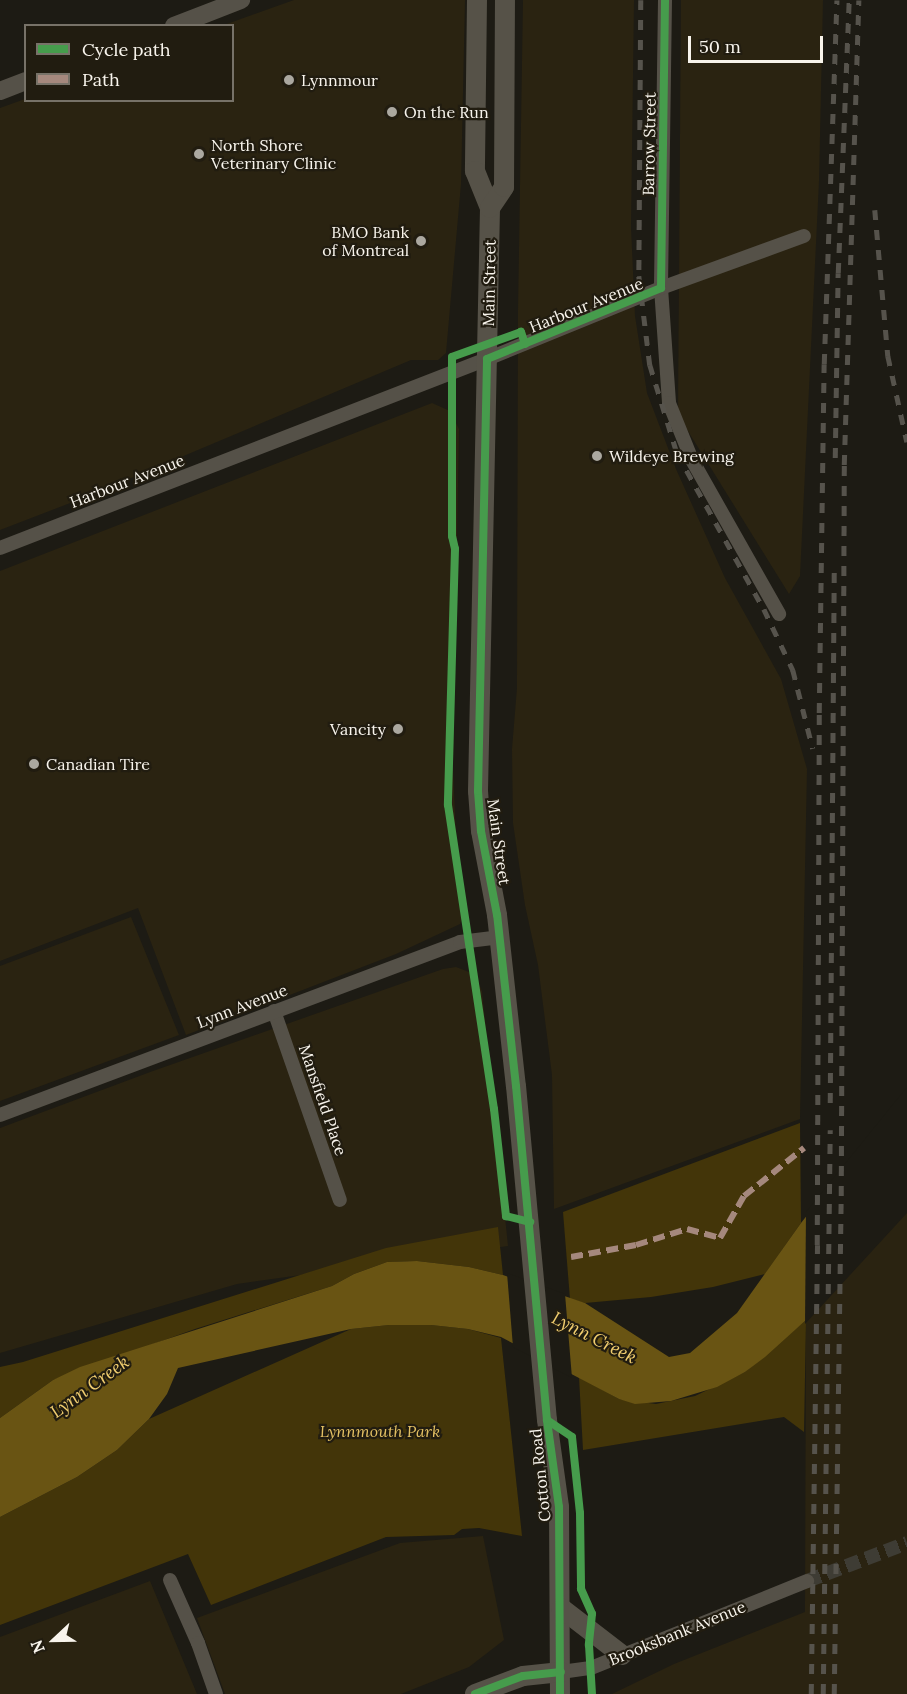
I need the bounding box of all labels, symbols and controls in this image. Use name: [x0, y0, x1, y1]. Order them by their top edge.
legend: [24, 24, 234, 102]
scale bar: [691, 24, 826, 62]
text: 50 m: [699, 35, 741, 58]
text: Cycle path: [82, 38, 171, 61]
text: Path: [82, 68, 120, 91]
place label: Lynnmour: [301, 70, 378, 90]
marker: Lynnmour: [282, 73, 296, 87]
street label: Barrow Street: [638, 92, 660, 196]
place label: On the Run: [404, 102, 489, 122]
marker: On the Run: [385, 105, 399, 119]
place label: North Shore Veterinary Clinic: [211, 135, 336, 173]
marker: North Shore Veterinary Clinic: [192, 147, 206, 161]
place label: BMO Bank of Montreal: [322, 222, 409, 260]
marker: BMO Bank of Montreal: [414, 234, 428, 248]
street label: Main Street: [479, 239, 499, 327]
street label: Harbour Avenue: [526, 273, 646, 337]
place label: Wildeye Brewing: [609, 446, 734, 466]
marker: Wildeye Brewing: [590, 449, 604, 463]
street label: Harbour Avenue: [67, 450, 187, 512]
place label: Vancity: [330, 719, 386, 739]
marker: Vancity: [391, 722, 405, 736]
place label: Canadian Tire: [46, 754, 150, 774]
marker: Canadian Tire: [27, 757, 41, 771]
street label: Main Street: [483, 798, 515, 886]
street label: Lynn Avenue: [194, 980, 290, 1032]
street label: Mansfield Place: [295, 1042, 351, 1158]
water label: Lynn Creek: [548, 1307, 640, 1369]
water label: Lynn Creek: [46, 1351, 134, 1423]
park label: Lynnmouth Park: [320, 1421, 440, 1441]
street label: Cotton Road: [526, 1428, 554, 1522]
street label: Brooksbank Avenue: [606, 1597, 748, 1669]
north arrow: [24, 1610, 84, 1670]
text: N: [26, 1637, 49, 1656]

